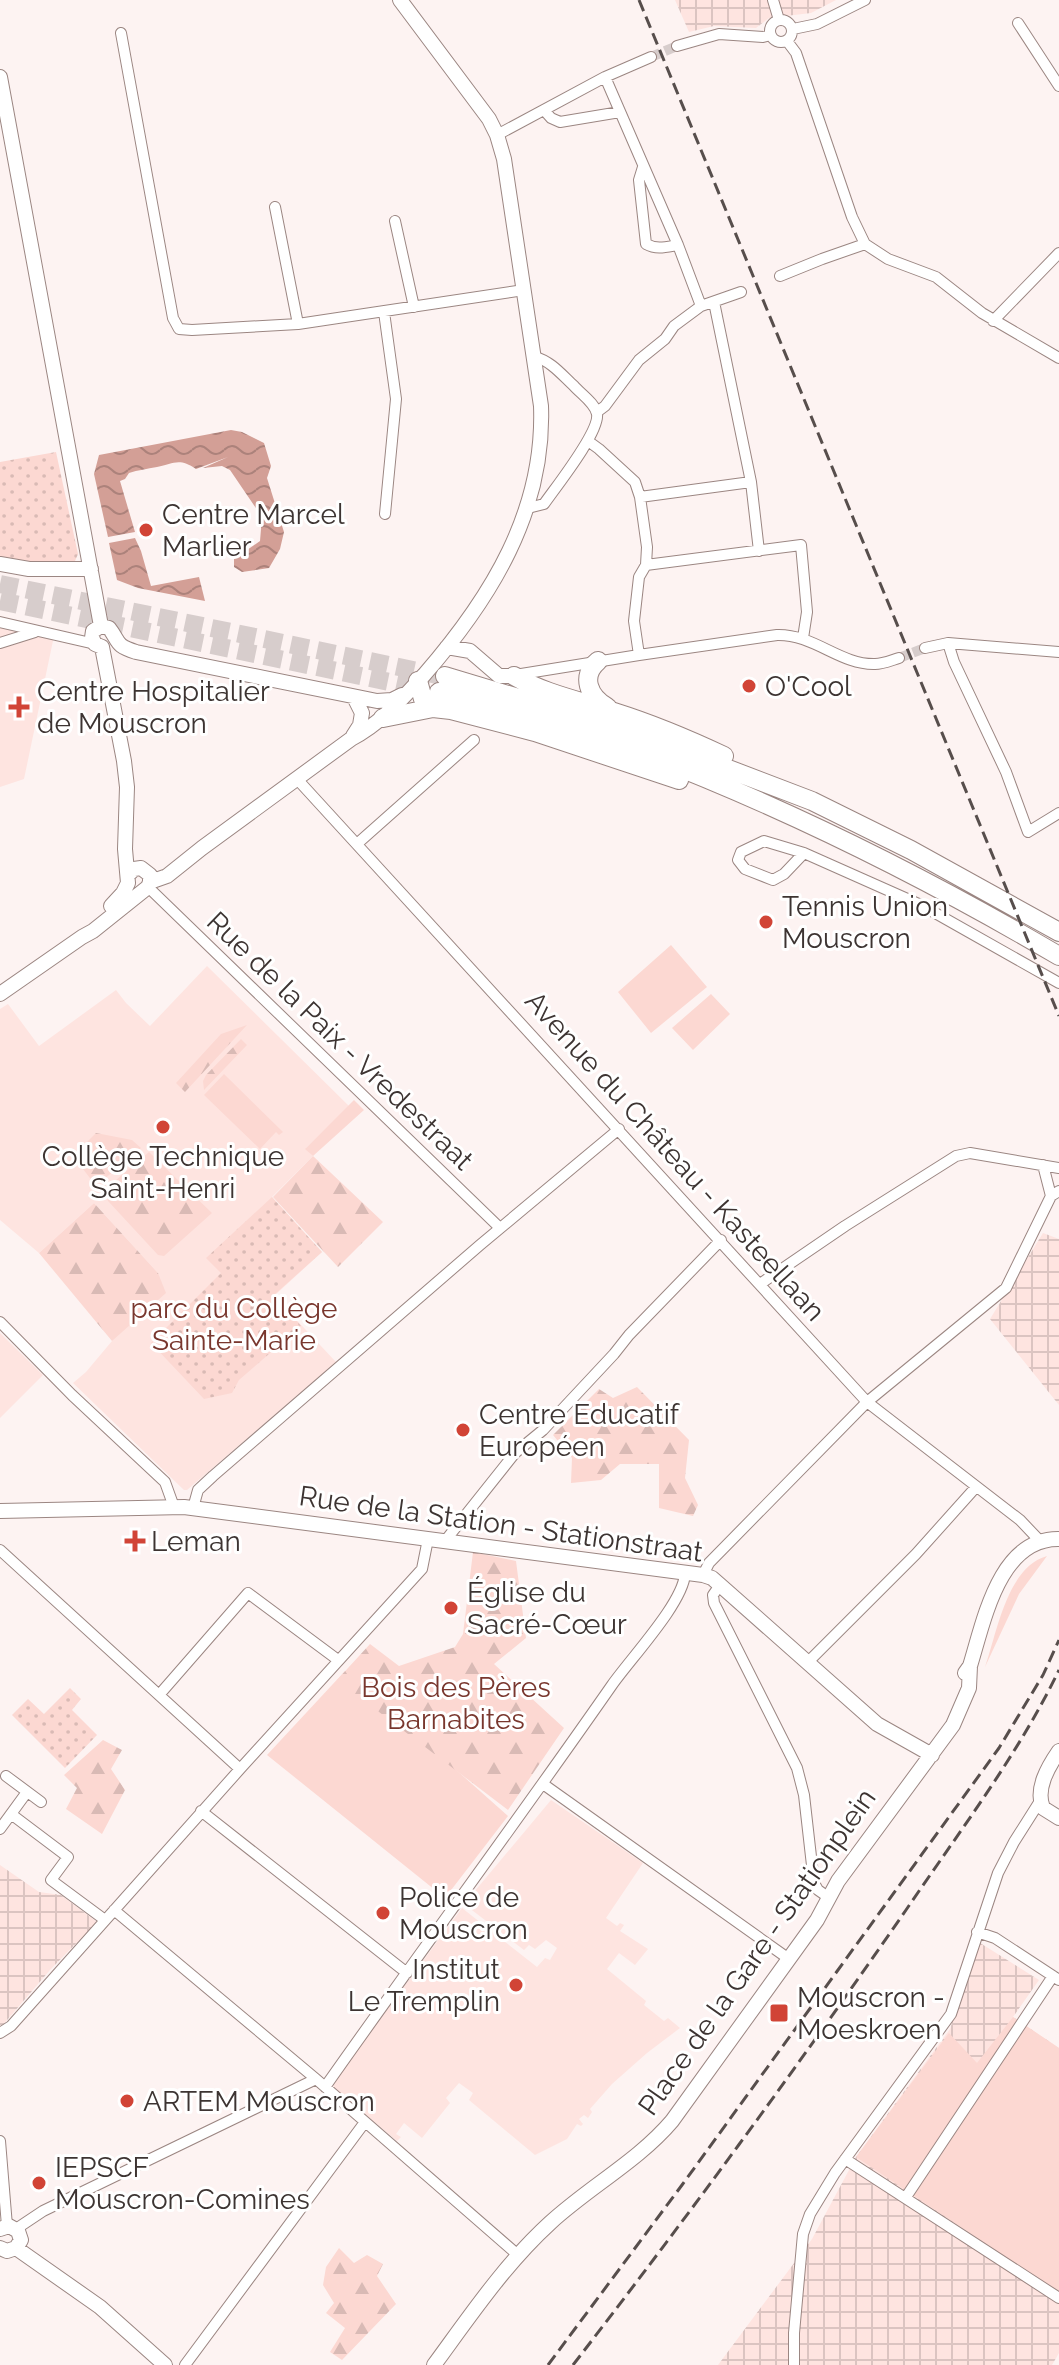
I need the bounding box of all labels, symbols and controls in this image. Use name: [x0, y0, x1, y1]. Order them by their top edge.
place label: Centre Marcel Marlier: [162, 498, 345, 563]
marker: Centre Marcel Marlier: [137, 521, 155, 539]
place label: O'Cool: [765, 670, 852, 703]
place label: Centre Hospitalier de Mouscron: [37, 675, 270, 740]
marker: O'Cool: [740, 677, 758, 695]
marker: Centre Hospitalier de Mouscron: [8, 696, 30, 718]
place label: Tennis Union Mouscron: [782, 890, 948, 955]
street label: Rue de la Paix - Vredestraat: [200, 905, 480, 1177]
marker: Tennis Union Mouscron: [757, 913, 775, 931]
street label: Avenue du Château - Kasteellaan: [518, 985, 832, 1327]
marker: Collège Technique Saint-Henri: [154, 1118, 172, 1136]
place label: Collège Technique Saint-Henri: [42, 1140, 284, 1205]
park label: parc du Collège Sainte-Marie: [131, 1292, 337, 1357]
place label: Centre Educatif Européen: [479, 1398, 681, 1463]
marker: Centre Educatif Européen: [454, 1421, 472, 1439]
street label: Rue de la Station - Stationstraat: [297, 1479, 706, 1569]
place label: Leman: [151, 1525, 241, 1558]
marker: Leman: [126, 1532, 144, 1550]
place label: Église du Sacré-Cœur: [467, 1576, 627, 1641]
marker: Église du Sacré-Cœur: [442, 1599, 460, 1617]
park label: Bois des Pères Barnabites: [361, 1671, 551, 1736]
street label: Place de la Gare - Stationplein: [631, 1782, 883, 2122]
place label: Police de Mouscron: [399, 1881, 528, 1946]
marker: Police de Mouscron: [374, 1904, 392, 1922]
place label: Institut Le Tremplin: [348, 1953, 501, 2018]
marker: Institut Le Tremplin: [507, 1976, 525, 1994]
place label: Mouscron - Moeskroen: [797, 1981, 945, 2046]
marker: Mouscron - Moeskroen: [768, 2002, 790, 2024]
place label: ARTEM Mouscron: [143, 2085, 375, 2118]
marker: ARTEM Mouscron: [118, 2092, 136, 2110]
place label: IEPSCF Mouscron-Comines: [55, 2151, 310, 2216]
marker: IEPSCF Mouscron-Comines: [30, 2174, 48, 2192]

